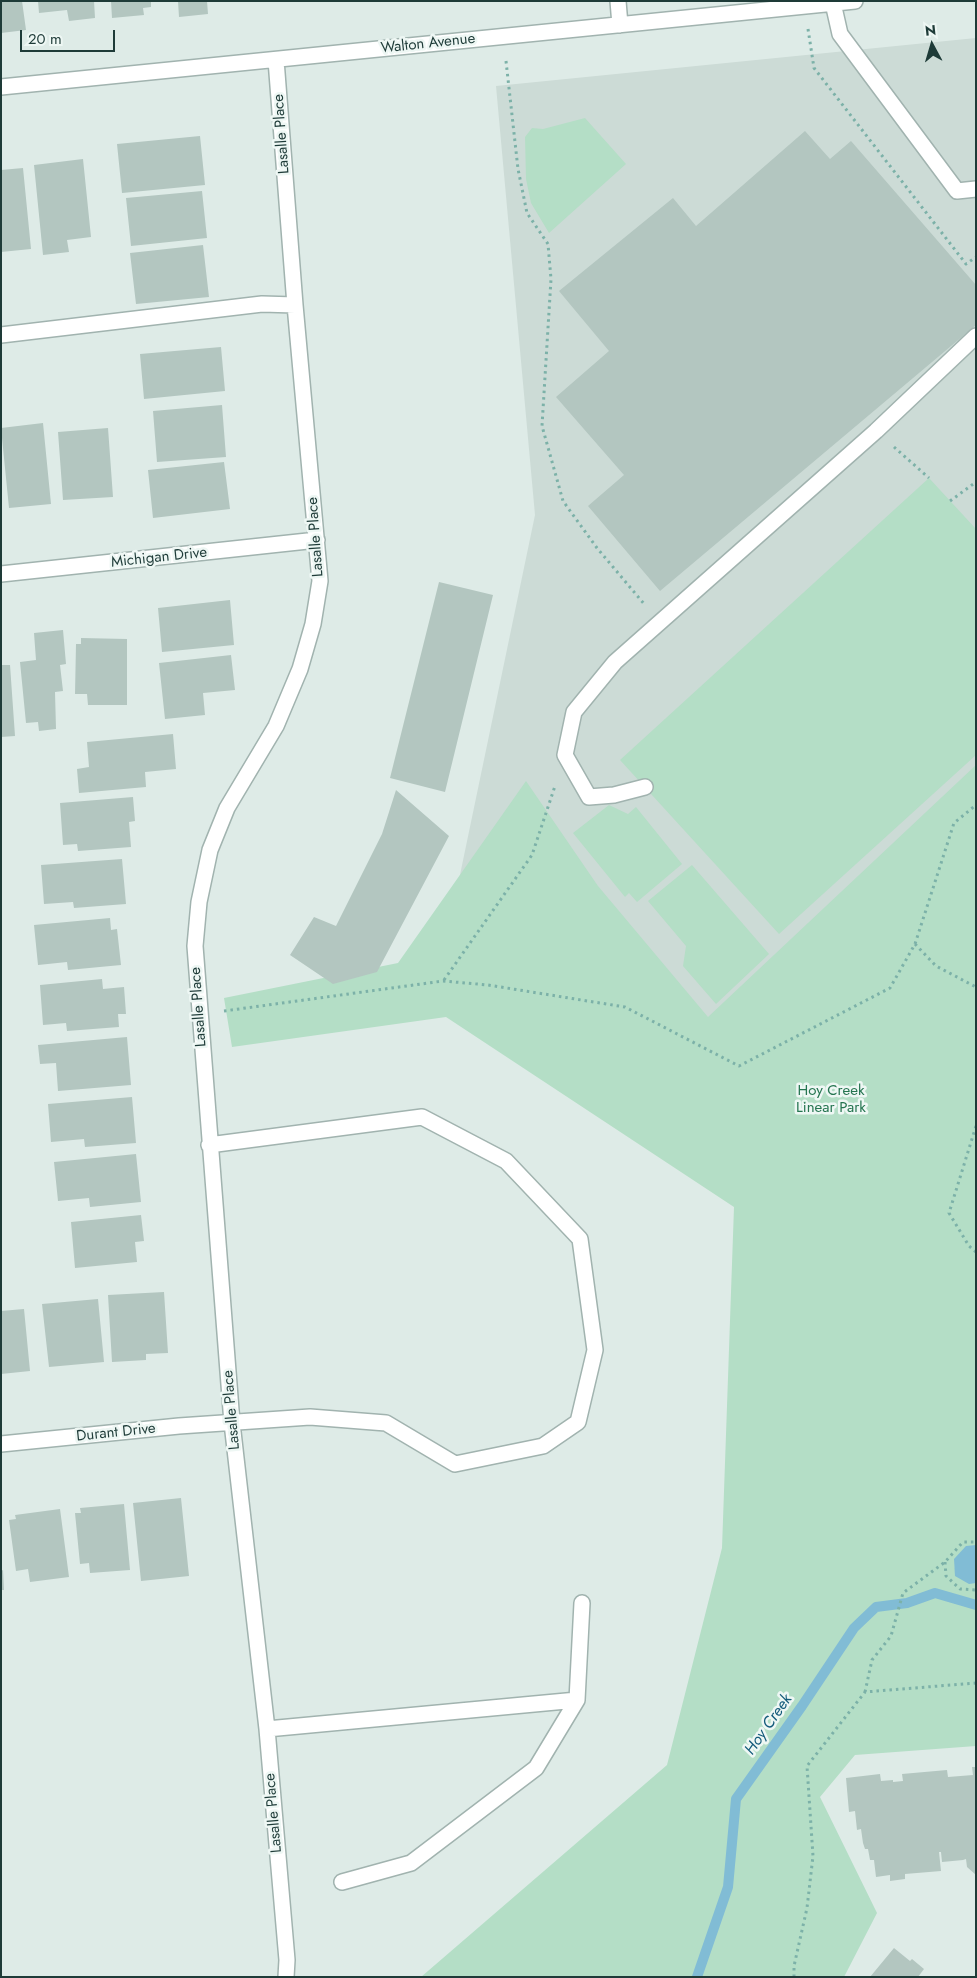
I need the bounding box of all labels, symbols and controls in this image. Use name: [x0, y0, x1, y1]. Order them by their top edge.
scale bar: [22, 20, 118, 52]
north arrow: [907, 20, 957, 70]
text: N: [924, 20, 937, 41]
text: 20 m: [28, 28, 62, 50]
street label: Walton Avenue: [380, 30, 476, 58]
street label: Lasalle Place: [270, 93, 294, 175]
street label: Lasalle Place: [304, 496, 328, 578]
street label: Michigan Drive: [110, 544, 208, 572]
street label: Lasalle Place: [187, 966, 211, 1048]
park label: Hoy Creek Linear Park: [796, 1082, 866, 1117]
street label: Lasalle Place: [220, 1369, 244, 1451]
street label: Durant Drive: [75, 1420, 157, 1446]
water label: Hoy Creek: [741, 1691, 797, 1759]
street label: Lasalle Place: [262, 1772, 286, 1854]

